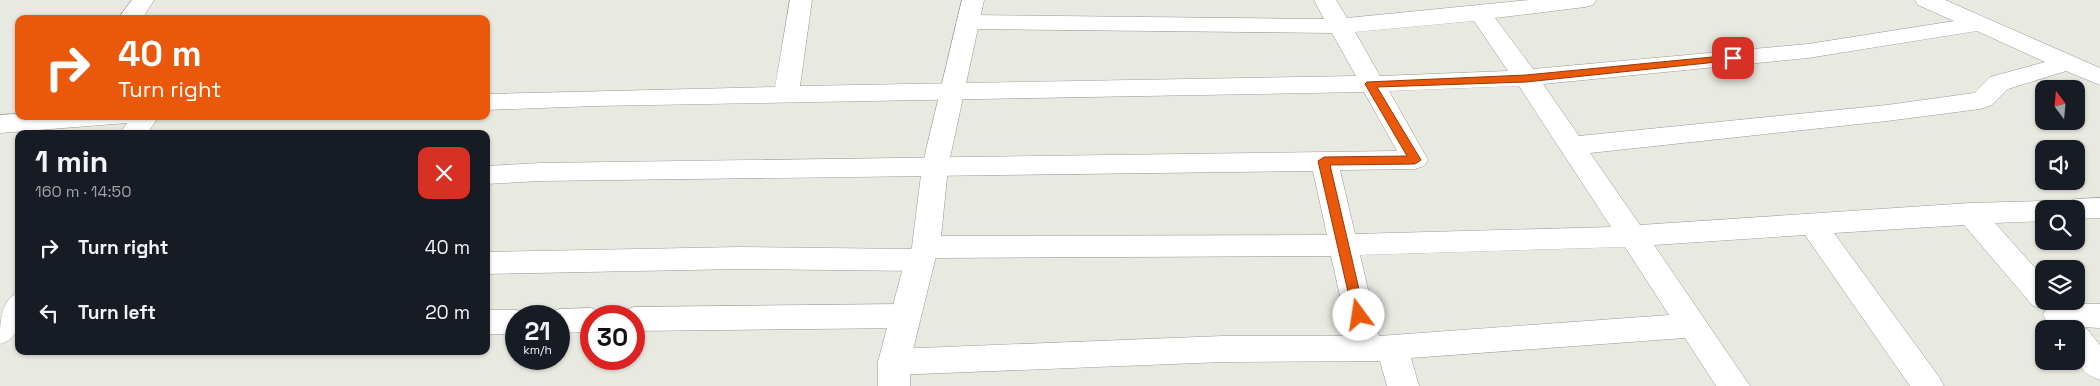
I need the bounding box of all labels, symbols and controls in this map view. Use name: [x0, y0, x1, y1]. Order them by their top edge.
text: 40 m: [118, 32, 202, 76]
icon: right: [35, 35, 100, 100]
pin: [1712, 37, 1754, 79]
icon: arrive: [1719, 44, 1747, 72]
text: Turn right: [118, 75, 221, 103]
north arrow: [2035, 80, 2085, 130]
map controls: [2035, 80, 2085, 370]
button: sound: [2035, 140, 2085, 190]
text: 1 min: [35, 142, 108, 181]
button: close: [418, 147, 470, 199]
text: 160 m · 14:50: [35, 181, 131, 202]
button: search: [2035, 200, 2085, 250]
icon: right: [35, 234, 63, 262]
text: Turn right: [78, 235, 168, 260]
text: 40 m: [425, 235, 470, 260]
button: layers: [2035, 260, 2085, 310]
position arrow: [1332, 288, 1384, 340]
icon: left: [35, 299, 63, 327]
text: Turn left: [78, 300, 156, 325]
text: 20 m: [425, 300, 470, 325]
speed limit sign: 30: [580, 305, 645, 370]
text: 21: [524, 315, 551, 347]
button: +: [2035, 320, 2085, 370]
text: km/h: [523, 342, 552, 358]

